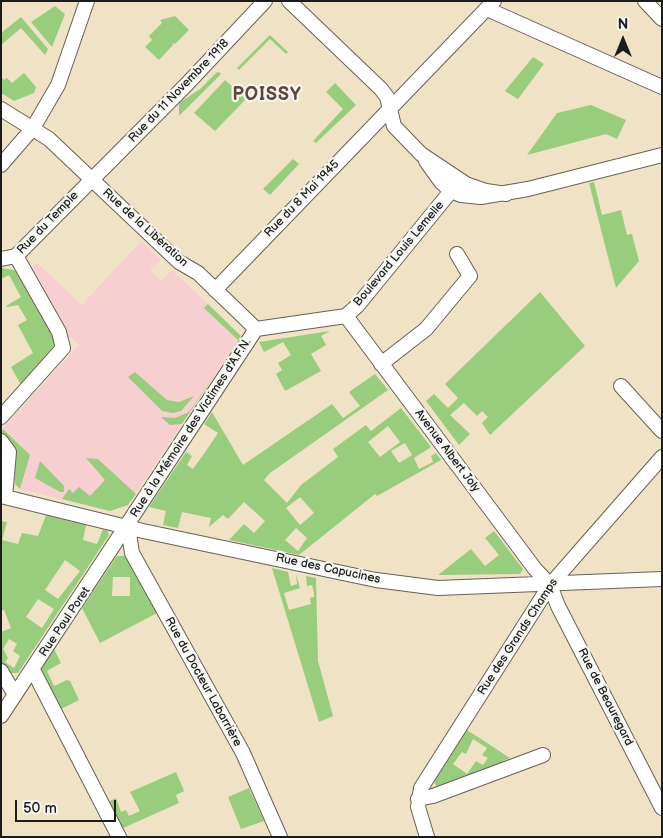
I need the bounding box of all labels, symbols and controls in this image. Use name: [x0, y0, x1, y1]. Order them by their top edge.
north arrow: [598, 15, 648, 65]
text: N: [618, 16, 628, 33]
street label: Rue du 11 Novembre 1918: [126, 36, 232, 146]
district label: POISSY: [232, 84, 302, 106]
street label: Rue du 8 Mai 1945: [262, 157, 342, 241]
street label: Rue de la Libération: [99, 186, 191, 270]
street label: Rue du Temple: [14, 188, 82, 258]
street label: Boulevard Louis Lemelle: [351, 198, 447, 310]
street label: Rue à la Mémoire des Victimes d'A.F.N.: [128, 336, 254, 520]
street label: Avenue Albert Joly: [411, 407, 483, 495]
street label: Rue des Capucines: [274, 551, 382, 587]
street label: Rue des Grands Champs: [475, 576, 561, 698]
street label: Rue Paul Poret: [36, 584, 94, 660]
street label: Rue du Docteur Labarrière: [161, 615, 245, 749]
street label: Rue de Beauregard: [574, 646, 636, 748]
scale bar: [18, 790, 119, 822]
text: 50 m: [23, 799, 57, 818]

